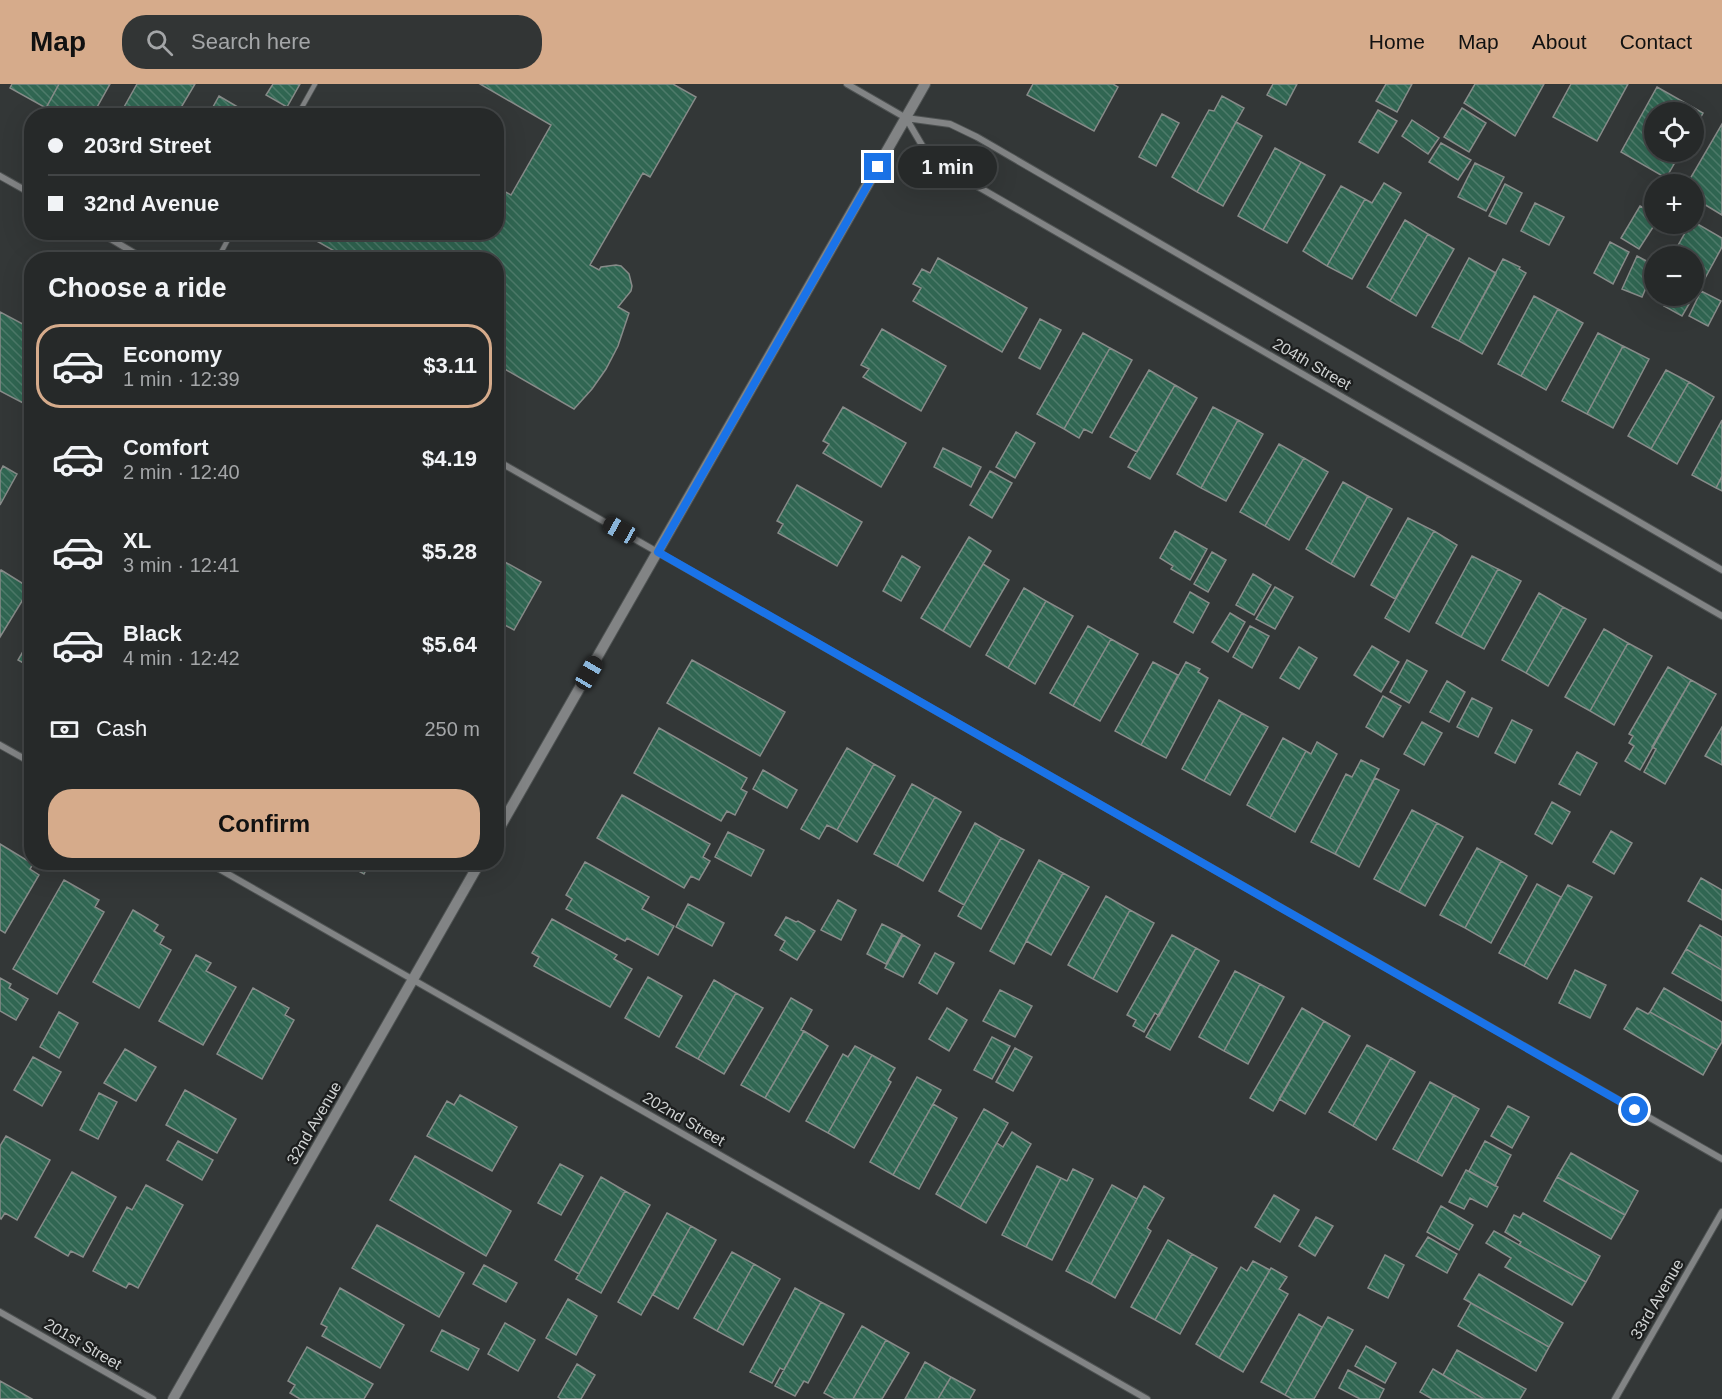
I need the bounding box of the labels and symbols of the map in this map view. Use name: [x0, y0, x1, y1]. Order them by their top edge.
callout: 1 min: [899, 146, 998, 188]
route end: [864, 153, 891, 180]
street label: 204th Street: [1270, 335, 1354, 393]
car: [600, 513, 640, 547]
car: [572, 653, 606, 693]
street label: 32nd Avenue: [283, 1078, 345, 1168]
street label: 202nd Street: [640, 1089, 728, 1150]
route start: [1621, 1096, 1648, 1123]
street label: 33rd Avenue: [1627, 1256, 1687, 1342]
street label: 201st Street: [41, 1315, 125, 1373]

